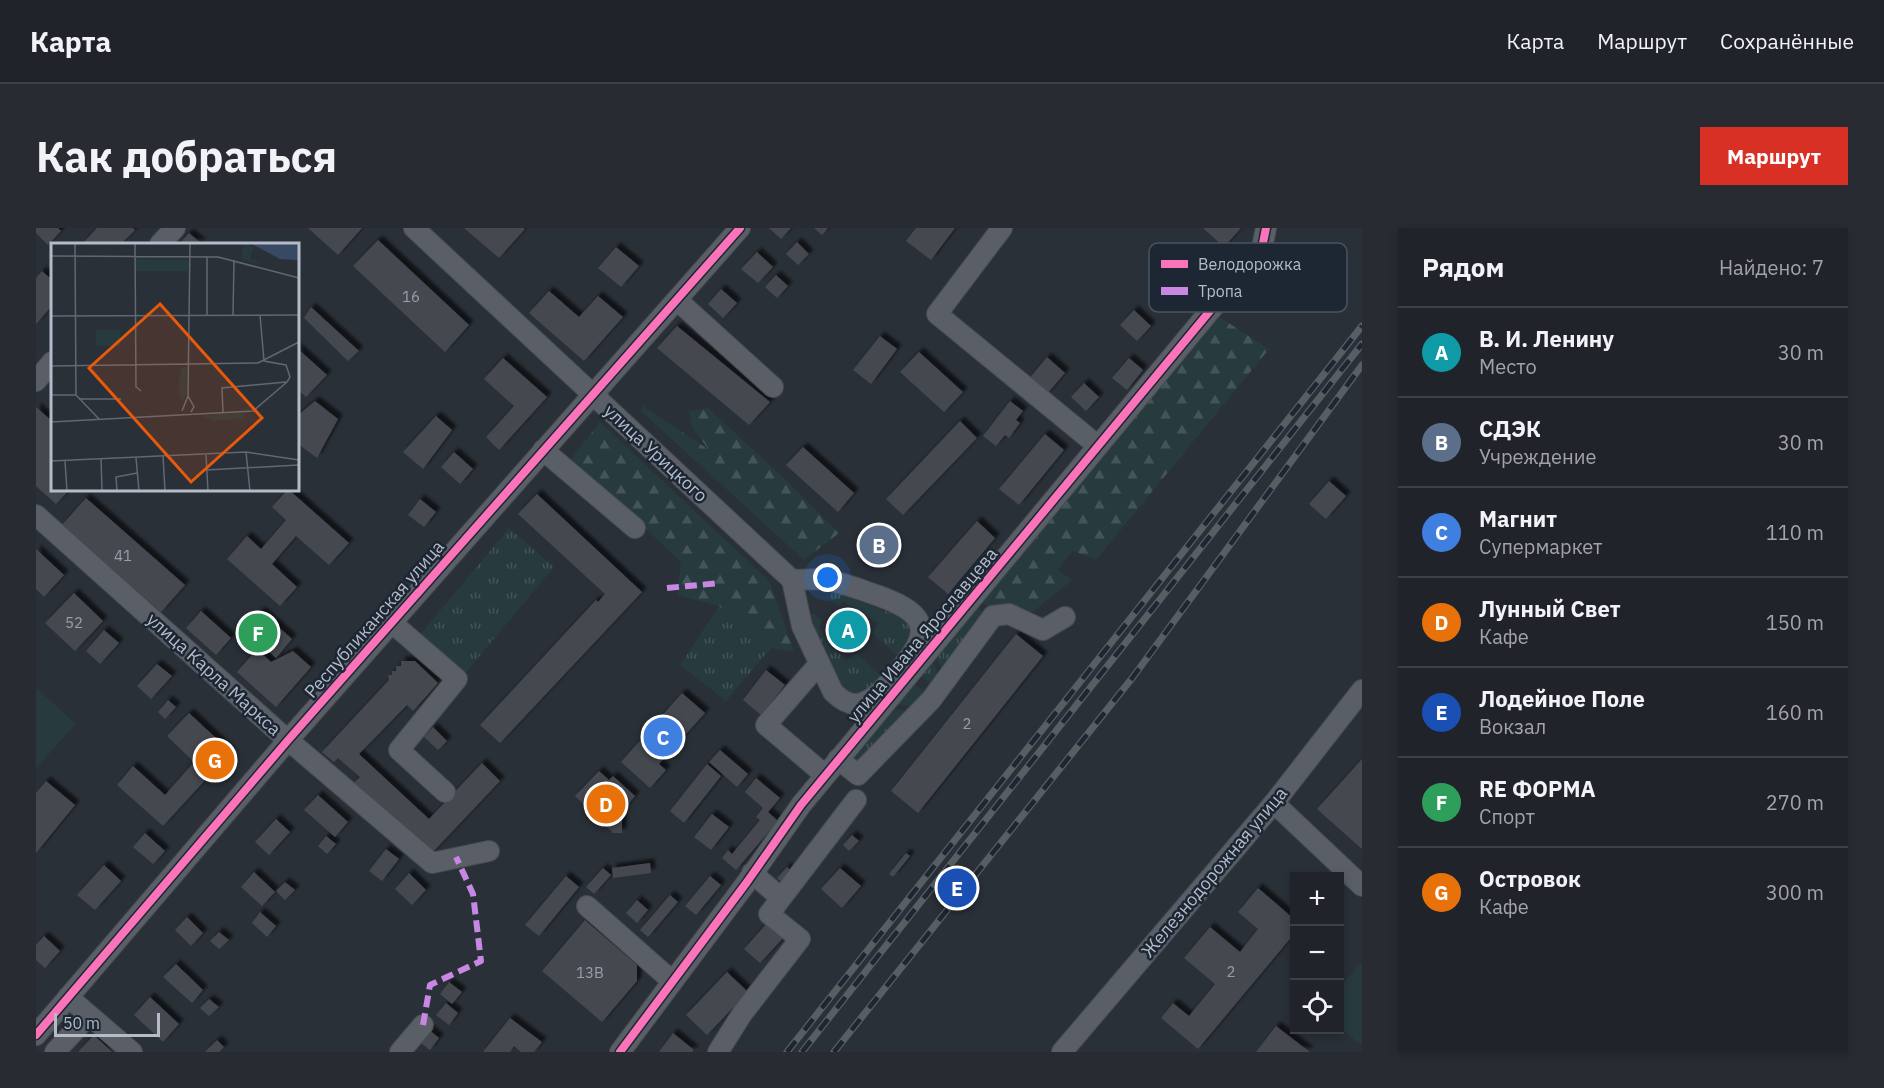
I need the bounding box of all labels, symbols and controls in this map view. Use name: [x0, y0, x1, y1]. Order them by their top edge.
text: Карта: [30, 23, 111, 60]
text: Карта: [1506, 27, 1564, 55]
text: Маршрут: [1597, 27, 1687, 55]
text: Сохранённые: [1720, 27, 1854, 55]
button: Маршрут: [1700, 127, 1848, 185]
text: Как добраться: [36, 129, 337, 184]
inset map: [51, 243, 298, 490]
legend: [1149, 243, 1347, 312]
text: Рядом: [1422, 250, 1504, 284]
text: Велодорожка: [1198, 254, 1302, 274]
text: Найдено: 7: [1719, 254, 1824, 281]
text: Тропа: [1198, 281, 1243, 301]
house number: 16: [402, 287, 420, 306]
text: В. И. Ленину: [1479, 324, 1614, 353]
text: A: [1435, 339, 1448, 366]
text: 30 m: [1778, 339, 1824, 366]
text: Место: [1479, 353, 1537, 380]
street label: улица Урицкого: [599, 399, 713, 507]
text: СДЭК: [1479, 414, 1541, 443]
text: B: [1435, 429, 1448, 456]
text: 30 m: [1778, 429, 1824, 456]
text: Учреждение: [1479, 443, 1596, 470]
text: Магнит: [1479, 504, 1557, 533]
text: C: [1435, 519, 1448, 546]
text: 110 m: [1766, 519, 1824, 546]
pin: B: [860, 522, 898, 568]
text: Супермаркет: [1479, 533, 1602, 560]
street label: Республиканская улица: [299, 535, 449, 703]
street label: улица Ивана Ярославцева: [842, 542, 1002, 727]
house number: 41: [114, 546, 132, 565]
your location: [813, 563, 842, 592]
text: Лунный Свет: [1479, 594, 1620, 623]
street label: улица Карла Маркса: [142, 608, 286, 741]
pin: A: [828, 608, 868, 652]
text: D: [1435, 609, 1448, 636]
text: 150 m: [1766, 609, 1824, 636]
pin: F: [238, 610, 278, 656]
house number: 52: [65, 613, 83, 632]
text: Кафе: [1479, 623, 1529, 650]
text: Лодейное Поле: [1479, 684, 1645, 713]
text: E: [1435, 699, 1448, 726]
text: 160 m: [1766, 699, 1824, 726]
text: Вокзал: [1479, 713, 1546, 740]
pin: C: [644, 714, 682, 760]
house number: 2: [962, 714, 972, 733]
pin: G: [196, 738, 234, 782]
text: RE ФОРМА: [1479, 774, 1596, 803]
pin: D: [586, 782, 626, 826]
street label: Железнодорожная улица: [1136, 782, 1292, 962]
text: F: [1436, 789, 1447, 816]
text: 270 m: [1766, 789, 1824, 816]
text: Спорт: [1479, 803, 1535, 830]
text: Островок: [1479, 864, 1581, 893]
pin: E: [938, 866, 976, 910]
map controls: [1290, 872, 1344, 1034]
button: +: [1290, 872, 1344, 926]
text: G: [1434, 879, 1449, 906]
text: 300 m: [1766, 879, 1824, 906]
text: Кафе: [1479, 893, 1529, 920]
button: −: [1290, 926, 1344, 980]
house number: 2: [1226, 962, 1236, 981]
house number: 13В: [576, 963, 604, 982]
button: locate: [1290, 980, 1344, 1034]
scale bar: [54, 1010, 160, 1038]
text: 50 m: [63, 1013, 100, 1033]

